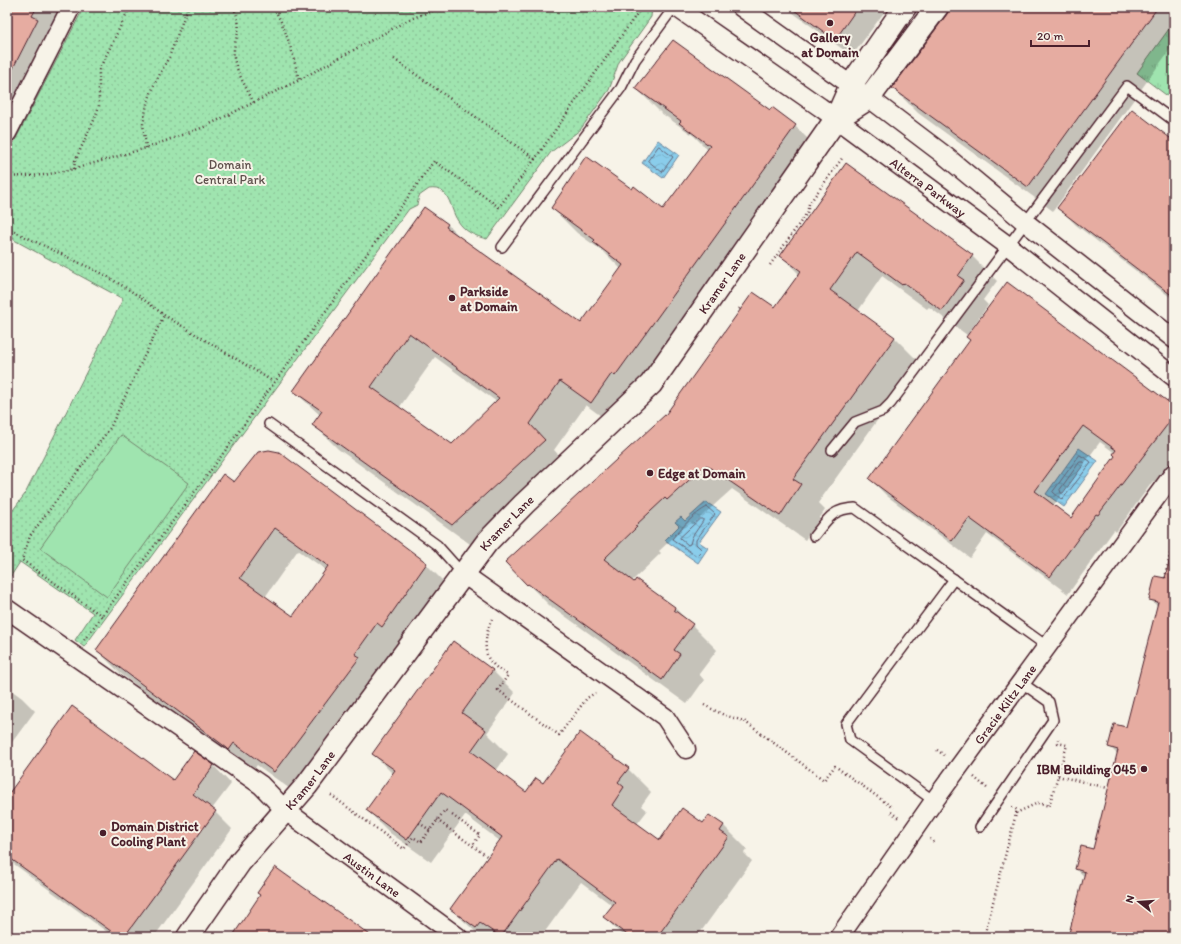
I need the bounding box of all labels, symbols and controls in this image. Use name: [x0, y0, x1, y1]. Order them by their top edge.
marker: Gallery at Domain: [825, 18, 835, 28]
scale bar: [1031, 22, 1089, 48]
text: 20 m: [1037, 29, 1064, 43]
place label: Gallery at Domain: [801, 30, 859, 60]
street label: Alterra Parkway: [887, 155, 969, 220]
park label: Domain Central Park: [195, 157, 266, 187]
street label: Kramer Lane: [695, 249, 749, 317]
place label: Parkside at Domain: [460, 284, 518, 314]
marker: Parkside at Domain: [447, 293, 457, 303]
place label: Edge at Domain: [658, 466, 747, 482]
marker: Edge at Domain: [645, 468, 655, 478]
street label: Kramer Lane: [476, 492, 537, 554]
street label: Gracie Kiltz Lane: [971, 662, 1039, 747]
street label: Kramer Lane: [282, 747, 338, 813]
place label: IBM Building 045: [1037, 762, 1136, 778]
marker: IBM Building 045: [1139, 764, 1149, 774]
place label: Domain District Cooling Plant: [111, 819, 199, 850]
marker: Domain District Cooling Plant: [98, 828, 108, 838]
street label: Austin Lane: [341, 849, 403, 900]
north arrow: [1119, 882, 1159, 922]
text: N: [1123, 894, 1137, 905]

